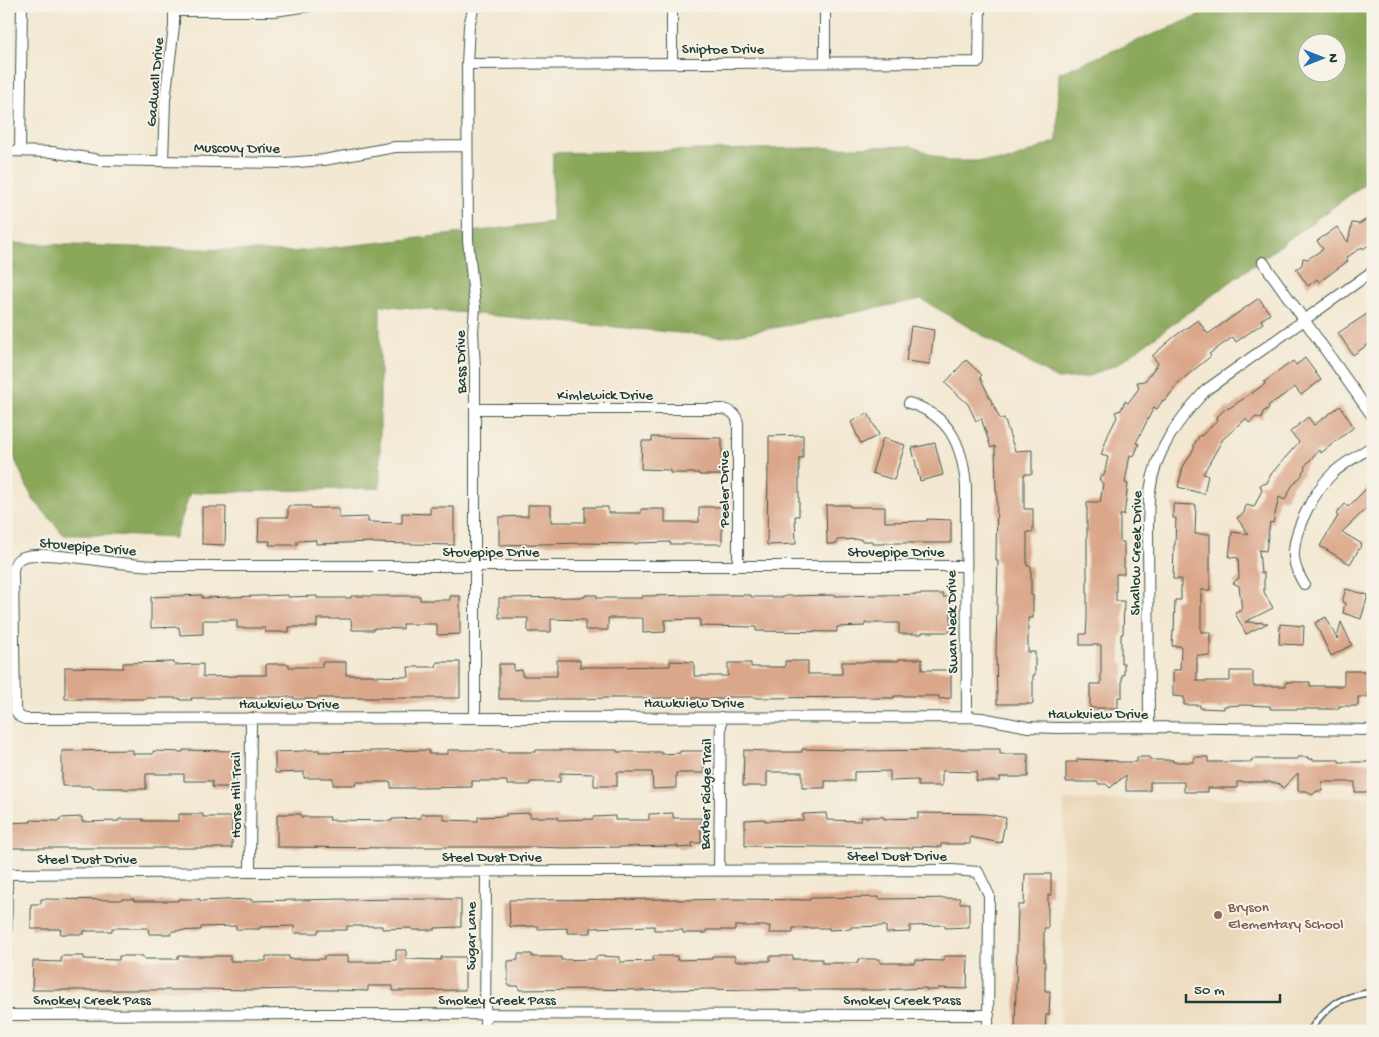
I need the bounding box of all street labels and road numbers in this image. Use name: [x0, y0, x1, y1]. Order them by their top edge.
street label: Gadwall Drive: [143, 37, 169, 127]
street label: Sniptoe Drive: [682, 41, 765, 59]
street label: Muscovy Drive: [194, 139, 280, 159]
street label: Bass Drive: [452, 330, 472, 395]
street label: Kimlewick Drive: [557, 387, 653, 405]
street label: Peeler Drive: [716, 451, 734, 528]
street label: Shallow Creek Drive: [1127, 490, 1147, 616]
street label: Stovepipe Drive: [39, 535, 137, 561]
street label: Stovepipe Drive: [442, 544, 540, 562]
street label: Stovepipe Drive: [847, 544, 945, 562]
street label: Swan Neck Drive: [943, 570, 963, 674]
street label: Hawkview Drive: [644, 695, 745, 713]
street label: Hawkview Drive: [239, 696, 340, 714]
street label: Hawkview Drive: [1048, 706, 1149, 724]
street label: Barber Ridge Trail: [697, 738, 717, 851]
street label: Horse Hill Trail: [228, 752, 246, 838]
street label: Steel Dust Drive: [847, 848, 947, 866]
street label: Steel Dust Drive: [442, 849, 542, 867]
street label: Steel Dust Drive: [37, 851, 137, 869]
street label: Sugar Lane: [463, 902, 481, 970]
street label: Smokey Creek Pass: [33, 992, 151, 1010]
street label: Smokey Creek Pass: [438, 992, 556, 1010]
street label: Smokey Creek Pass: [843, 992, 961, 1010]

